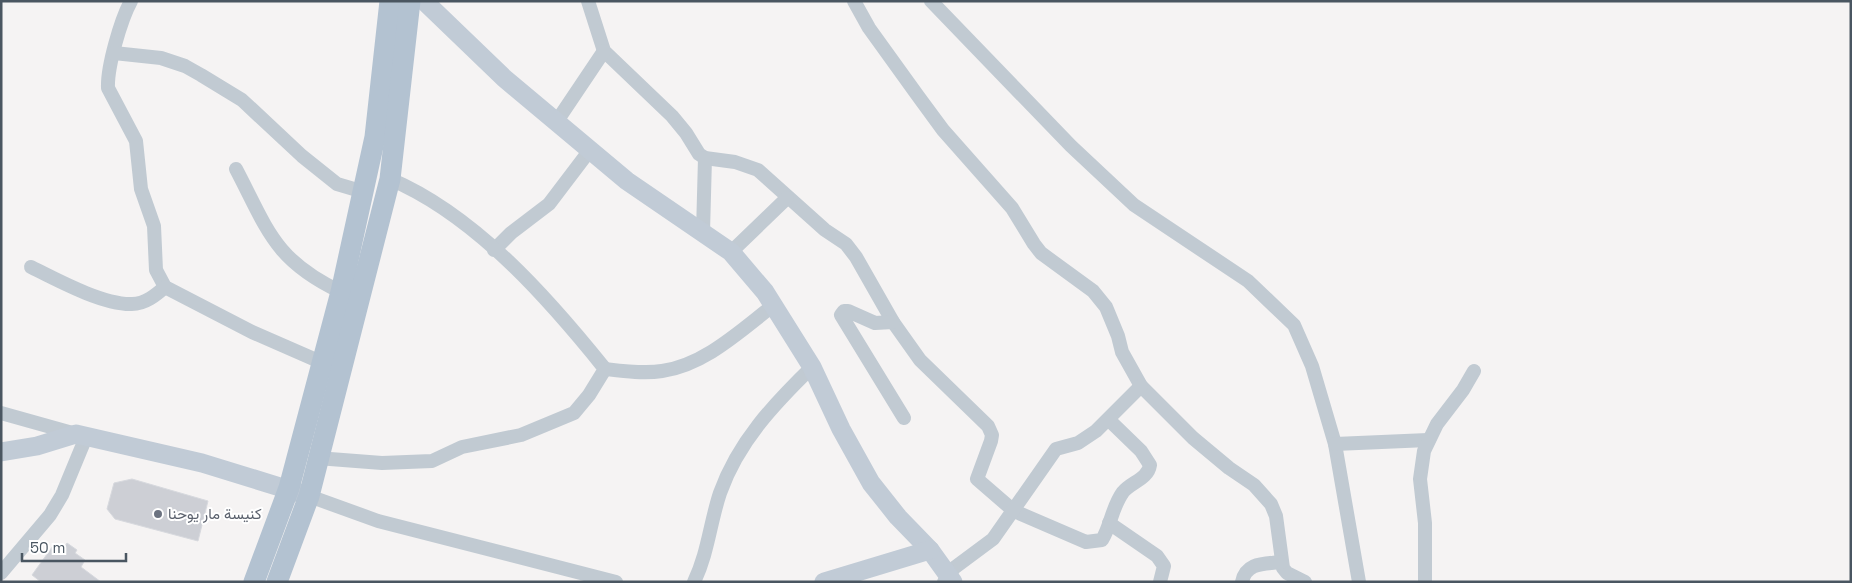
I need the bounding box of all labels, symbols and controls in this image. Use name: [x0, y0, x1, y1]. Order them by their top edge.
place label: كنيسة مار يوحنا: [168, 504, 262, 523]
marker: كنيسة مار يوحنا: [152, 508, 164, 520]
scale bar: [22, 530, 126, 562]
text: 50 m: [30, 538, 65, 557]

